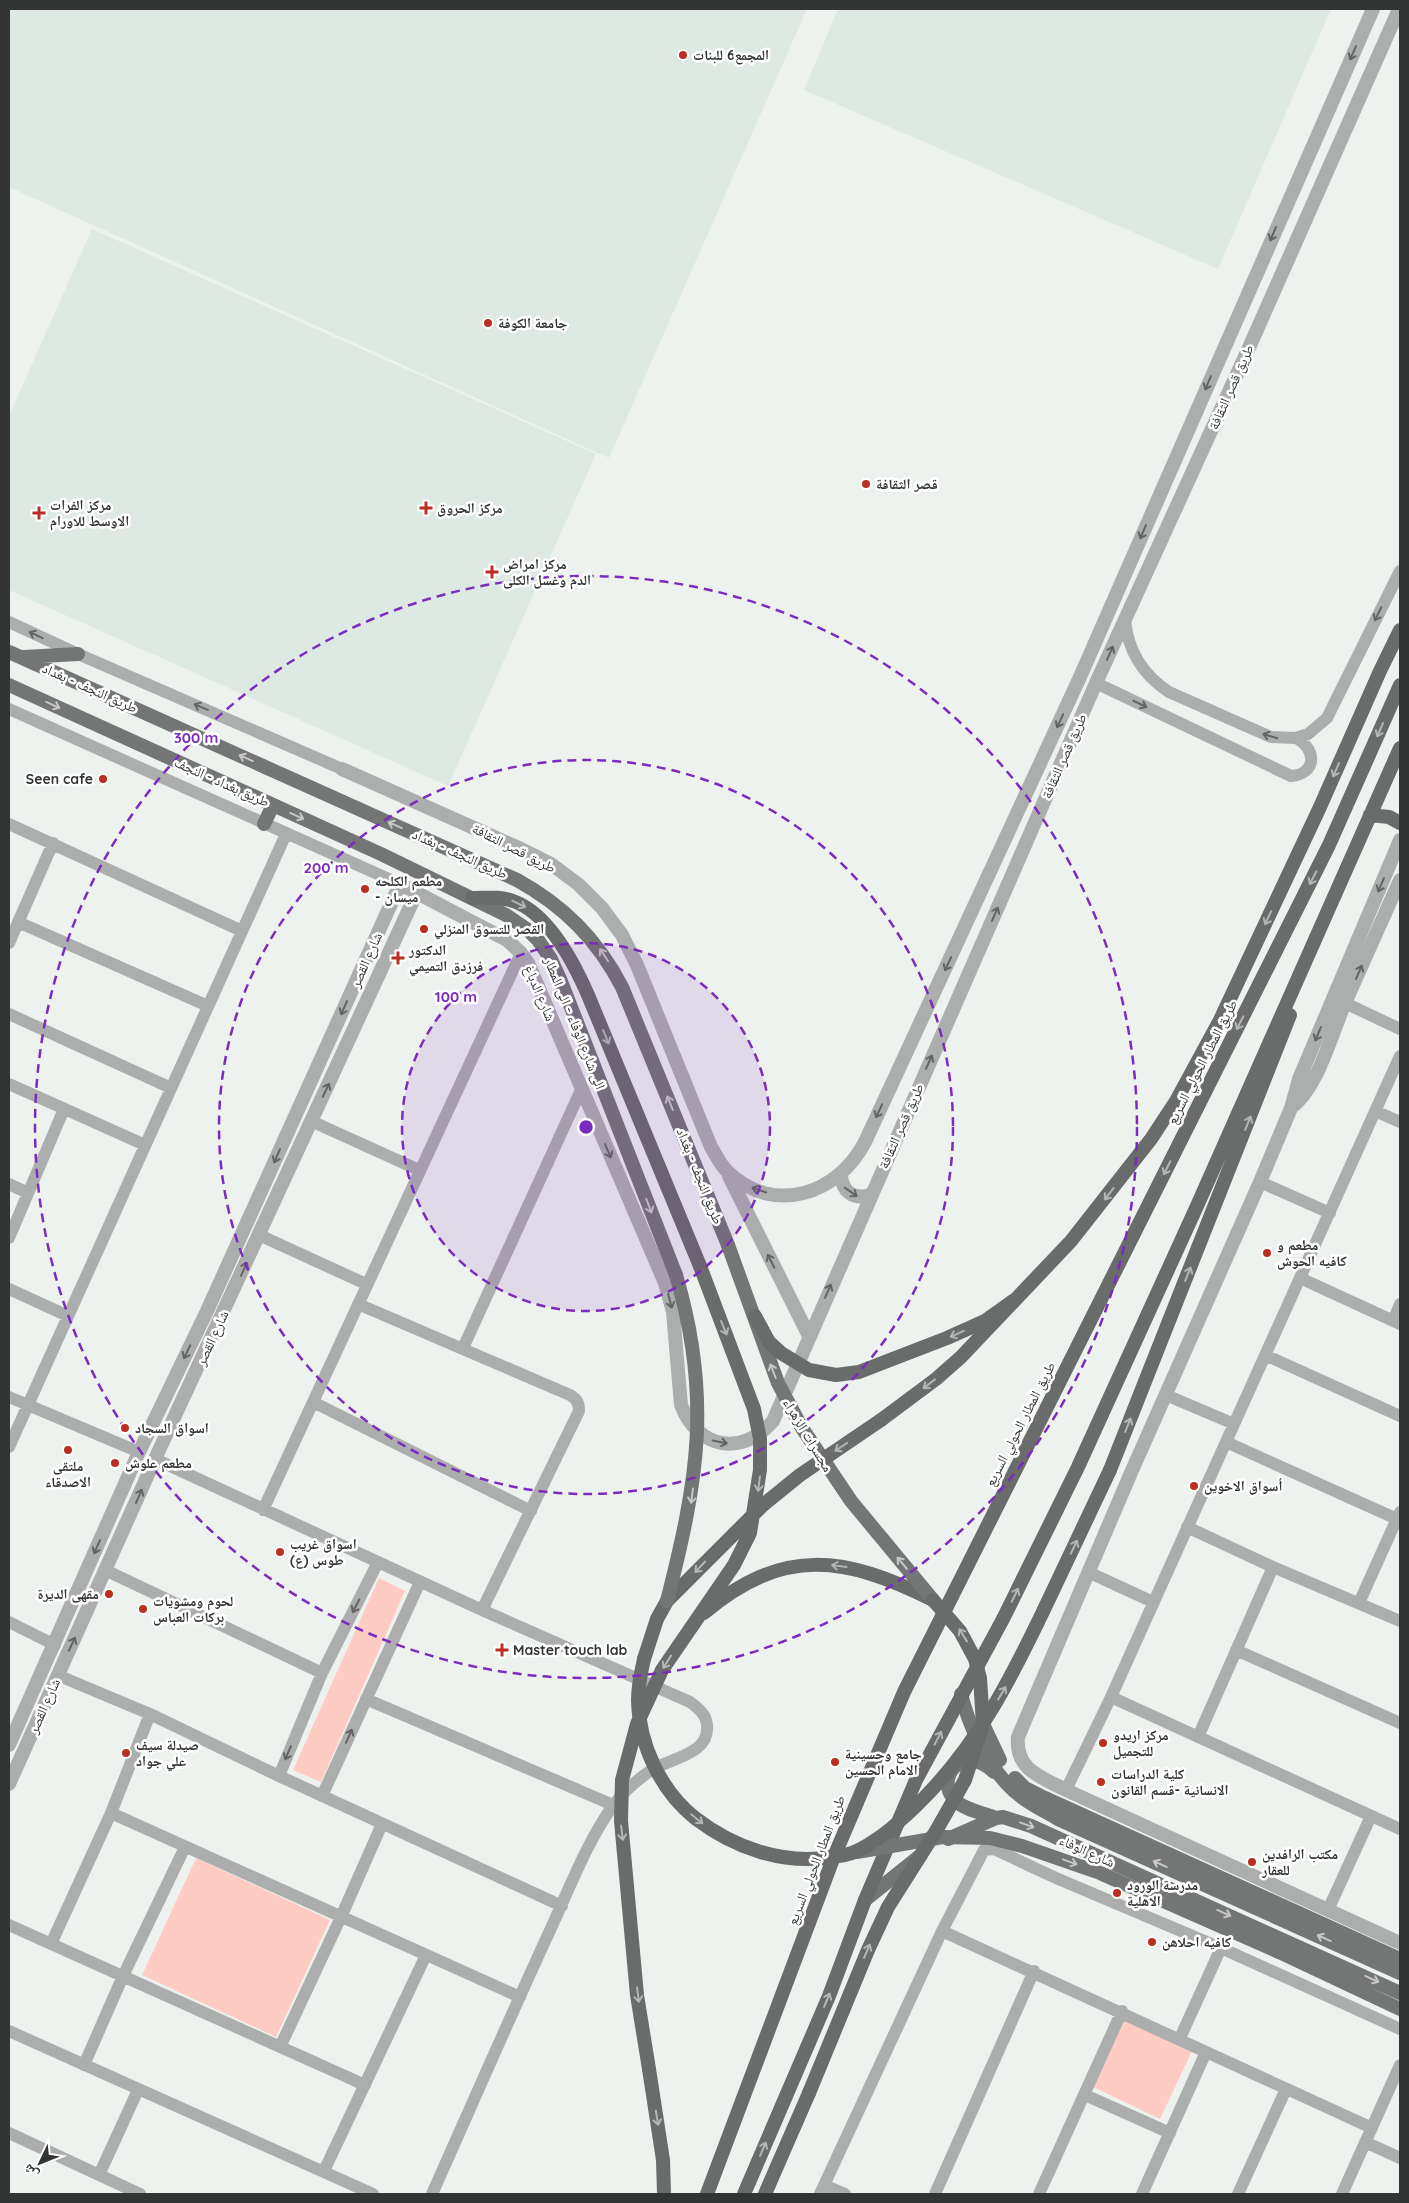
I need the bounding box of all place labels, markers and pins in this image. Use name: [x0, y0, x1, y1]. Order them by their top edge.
place label: المجمع6 للبنات: [693, 46, 769, 65]
marker: المجمع6 للبنات: [677, 49, 689, 61]
place label: جامعة الكوفة: [498, 314, 567, 332]
marker: جامعة الكوفة: [482, 317, 494, 329]
place label: قصر الثقافة: [876, 475, 938, 493]
marker: قصر الثقافة: [860, 478, 872, 490]
place label: مركز الفرات الاوسط للاورام: [50, 496, 129, 531]
place label: مركز الحروق: [437, 499, 503, 517]
marker: مركز الحروق: [419, 501, 433, 515]
marker: مركز الفرات الاوسط للاورام: [32, 506, 46, 520]
place label: مركز امراض الدم وغسل الكلى: [503, 555, 591, 590]
marker: مركز امراض الدم وغسل الكلى: [485, 565, 499, 579]
place label: Seen cafe: [26, 770, 93, 788]
marker: Seen cafe: [97, 773, 109, 785]
place label: مطعم الكلحه - ميسان: [375, 872, 442, 906]
marker: مطعم الكلحه - ميسان: [359, 883, 371, 895]
place label: القصر للتسوق المنزلي: [434, 920, 544, 940]
marker: القصر للتسوق المنزلي: [418, 923, 430, 935]
place label: الدكتور فرزدق التميمي: [408, 941, 483, 977]
marker: الدكتور فرزدق التميمي: [391, 951, 405, 965]
centre of rings: [577, 1118, 595, 1136]
place label: مطعم و كافيه الحوش: [1277, 1236, 1347, 1270]
marker: مطعم و كافيه الحوش: [1261, 1247, 1273, 1259]
place label: اسواق السجاد: [135, 1419, 209, 1437]
marker: اسواق السجاد: [119, 1422, 131, 1434]
marker: ملتقى الاصدقاء: [62, 1444, 74, 1456]
place label: مطعم علوش: [125, 1454, 192, 1473]
place label: ملتقى الاصدقاء: [45, 1457, 91, 1491]
marker: مطعم علوش: [109, 1457, 121, 1469]
place label: أسواق الاخوين: [1204, 1477, 1282, 1495]
marker: أسواق الاخوين: [1188, 1480, 1200, 1492]
place label: اسواق غريب طوس (ع): [290, 1535, 357, 1569]
marker: اسواق غريب طوس (ع): [274, 1546, 286, 1558]
place label: مقهى الديرة: [37, 1585, 99, 1603]
marker: مقهى الديرة: [103, 1588, 115, 1600]
place label: لحوم ومشويات بركات العباس: [153, 1592, 233, 1626]
marker: لحوم ومشويات بركات العباس: [137, 1603, 149, 1615]
place label: Master touch lab: [513, 1641, 628, 1659]
marker: Master touch lab: [495, 1643, 509, 1657]
place label: مركز اريدو للتجميل: [1113, 1726, 1169, 1760]
place label: صيدلة سيف علي جواد: [136, 1736, 199, 1772]
marker: مركز اريدو للتجميل: [1097, 1737, 1109, 1749]
place label: جامع وحسينية الامام الحسين: [845, 1745, 922, 1780]
marker: صيدلة سيف علي جواد: [120, 1747, 132, 1759]
marker: جامع وحسينية الامام الحسين: [829, 1756, 841, 1768]
place label: كلية الدراسات الانسانية -قسم القانون: [1111, 1765, 1229, 1800]
marker: كلية الدراسات الانسانية -قسم القانون: [1095, 1776, 1107, 1788]
place label: مكتب الرافدين للعقار: [1261, 1845, 1338, 1879]
marker: مكتب الرافدين للعقار: [1246, 1856, 1258, 1868]
place label: مدرسة الورود الاهلية: [1127, 1876, 1198, 1910]
marker: مدرسة الورود الاهلية: [1111, 1887, 1123, 1899]
place label: كافيه احلاهن: [1162, 1933, 1231, 1951]
marker: كافيه احلاهن: [1146, 1936, 1158, 1948]

